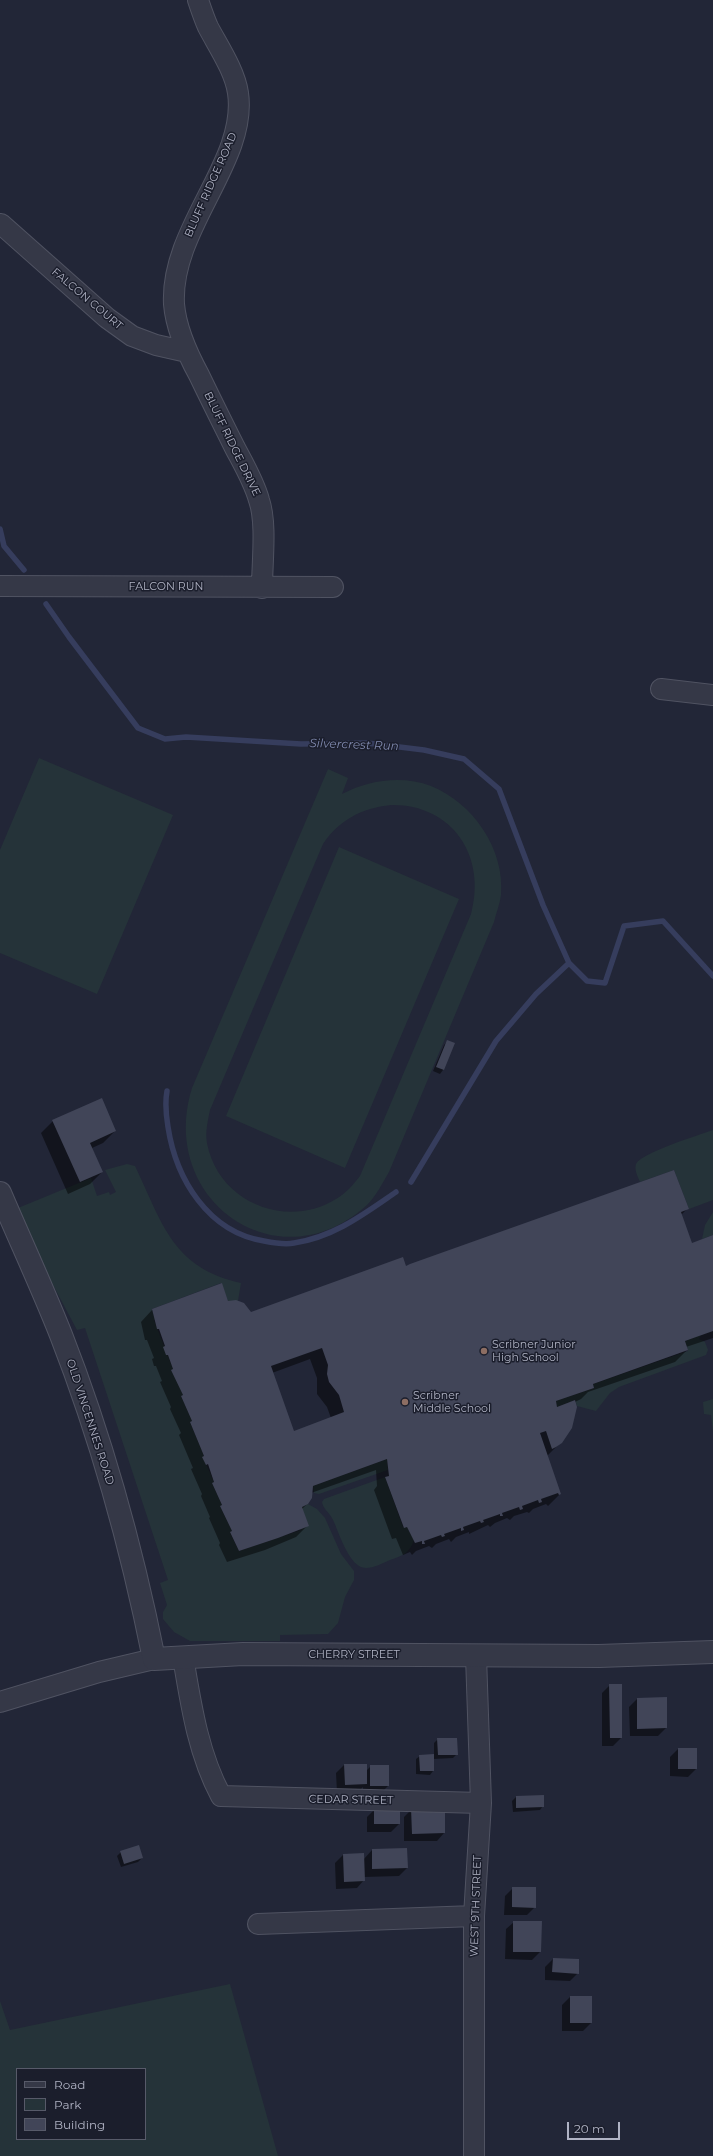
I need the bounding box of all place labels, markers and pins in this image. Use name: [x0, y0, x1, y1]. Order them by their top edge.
place label: Scribner Junior High School: [492, 1338, 576, 1364]
marker: Scribner Junior High School: [479, 1346, 489, 1356]
place label: Scribner Middle School: [413, 1389, 491, 1415]
marker: Scribner Middle School: [400, 1397, 410, 1407]

